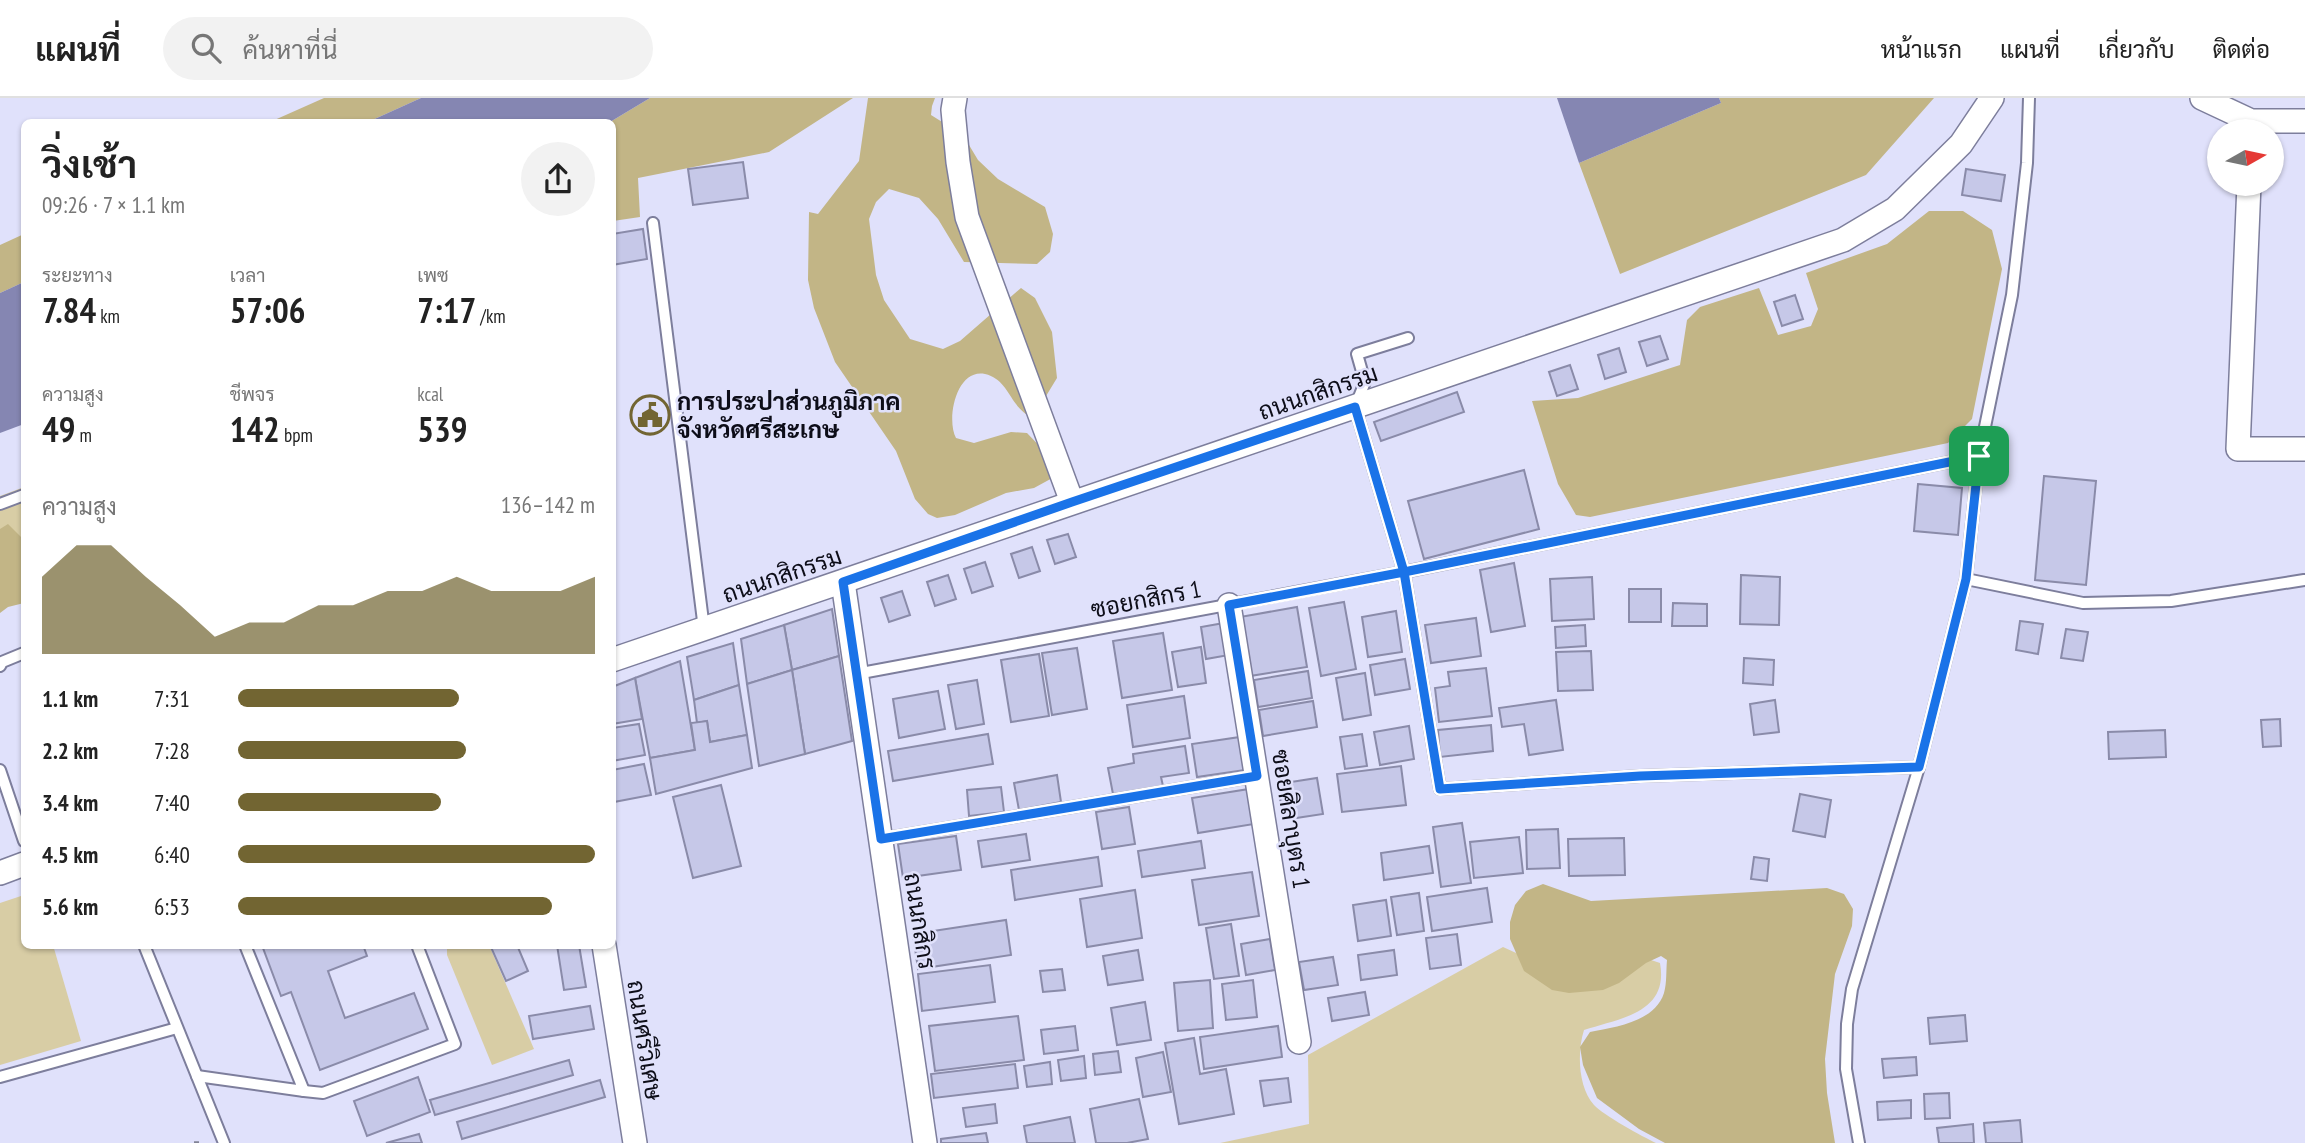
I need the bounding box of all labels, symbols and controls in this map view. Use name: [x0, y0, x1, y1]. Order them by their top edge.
search box: [163, 17, 653, 80]
text: แผนที่: [35, 27, 121, 70]
icon: search: [187, 29, 225, 67]
text: ค้นหาที่นี่: [243, 33, 338, 66]
text: หน้าแรก: [1881, 34, 1962, 65]
text: แผนที่: [2000, 34, 2060, 65]
text: เกี่ยวกับ: [2098, 34, 2175, 65]
text: ติดต่อ: [2213, 34, 2270, 65]
north arrow: [2207, 119, 2284, 196]
map controls: [2207, 119, 2284, 196]
text: วิ่งเช้า: [42, 139, 137, 188]
button: share: [521, 142, 595, 216]
text: 09:26 · 7 × 1.1 km: [42, 190, 185, 219]
text: ระยะทาง: [42, 263, 113, 287]
text: เวลา: [230, 263, 266, 287]
text: เพซ: [417, 263, 449, 287]
text: 7.84: [42, 287, 96, 333]
text: 57:06: [230, 287, 305, 333]
text: 7:17: [417, 287, 476, 333]
text: km: [96, 304, 120, 328]
text: /km: [476, 304, 506, 328]
street label: ถนนกสิกรรม: [1254, 357, 1382, 427]
text: ความสูง: [42, 382, 104, 406]
text: ชีพจร: [230, 382, 275, 406]
text: kcal: [417, 382, 443, 406]
place label: การประปาส่วนภูมิภาค จังหวัดศรีสะเกษ: [677, 386, 900, 445]
public building icon: การประปาส่วนภูมิภาค จังหวัดศรีสะเกษ: [629, 394, 671, 436]
text: 49: [42, 406, 75, 452]
text: 142: [230, 406, 280, 452]
text: 539: [417, 406, 468, 452]
text: m: [75, 423, 92, 447]
text: bpm: [280, 423, 313, 447]
pin: [1949, 426, 2009, 486]
icon: arrive: [1960, 437, 1998, 475]
text: 136–142 m: [501, 490, 595, 519]
text: ความสูง: [42, 492, 117, 521]
street label: ถนนกสิกรรม: [718, 540, 846, 610]
street label: ซอยกสิกร 1: [1088, 573, 1204, 625]
text: 1.1 km: [42, 684, 98, 713]
text: 7:31: [154, 684, 190, 713]
text: 2.2 km: [42, 736, 98, 765]
text: 7:28: [154, 736, 190, 765]
street label: ซอยศิลาบุตร 1: [1264, 747, 1317, 891]
text: 3.4 km: [42, 788, 98, 817]
text: 7:40: [154, 788, 190, 817]
text: 4.5 km: [42, 840, 98, 869]
text: 6:40: [154, 840, 190, 869]
street label: ถนนกสิกร: [897, 870, 943, 972]
text: 5.6 km: [42, 892, 98, 921]
text: 6:53: [154, 892, 190, 921]
street label: ถนนศรีวิเศษ: [620, 978, 670, 1103]

